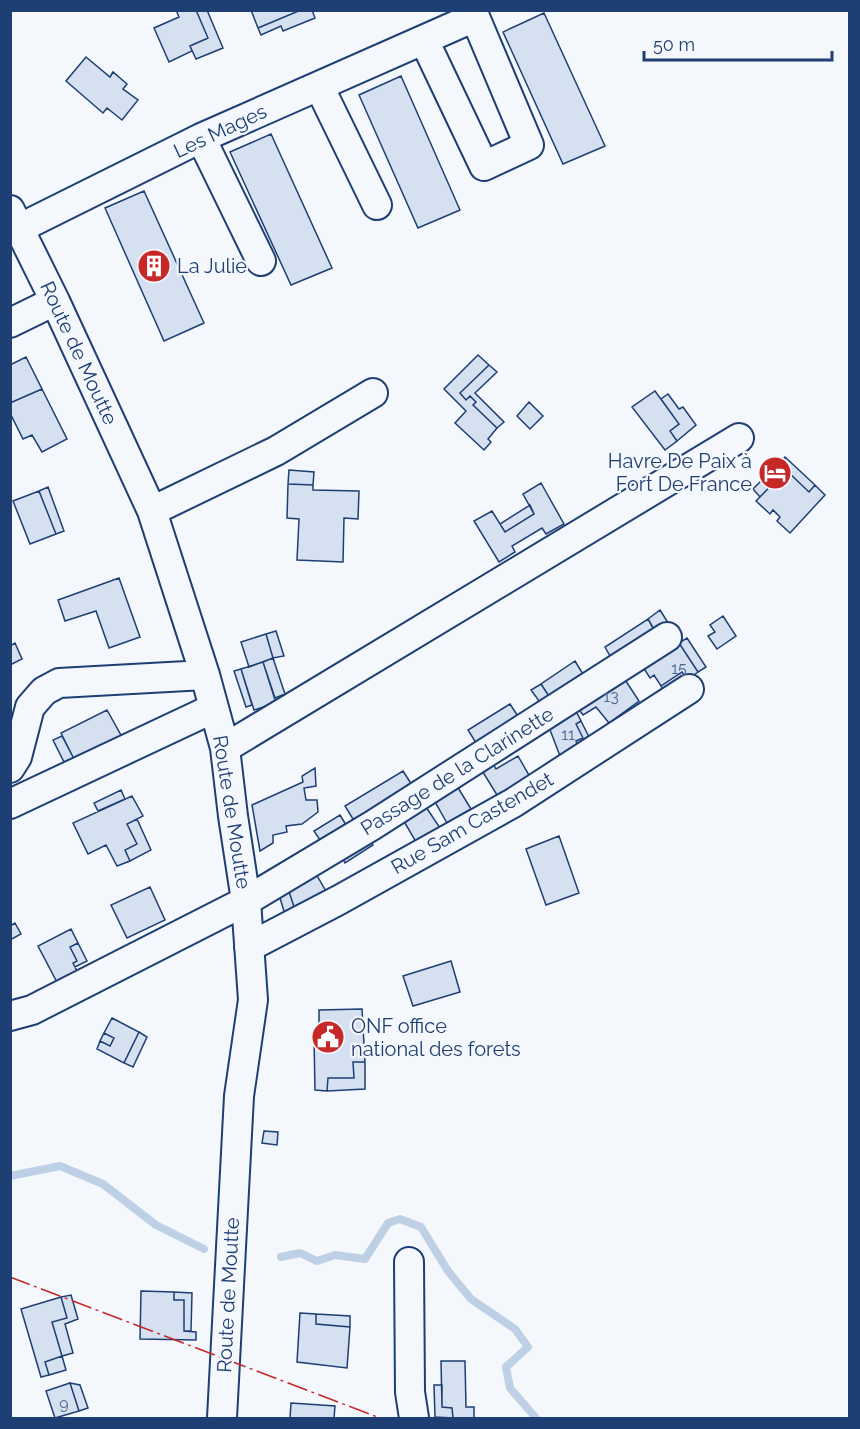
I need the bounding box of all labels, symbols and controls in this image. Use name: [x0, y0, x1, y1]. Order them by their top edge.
scale bar: [644, 24, 832, 62]
text: 50 m: [653, 34, 695, 55]
street label: Les Mages: [170, 99, 270, 163]
building icon: La Julie: [136, 248, 172, 284]
place label: La Julie: [177, 254, 247, 278]
street label: Route de Moutte: [35, 278, 123, 429]
place label: Havre De Paix à Fort De France: [608, 449, 752, 496]
hotel icon: Havre De Paix à Fort De France: [757, 455, 793, 491]
house number: 15: [671, 659, 687, 678]
house number: 13: [603, 687, 619, 706]
street label: Passage de la Clarinette: [356, 702, 558, 840]
house number: 11: [561, 725, 575, 744]
street label: Route de Moutte: [208, 733, 256, 891]
street label: Rue Sam Castendet: [387, 767, 558, 879]
place label: ONF office national des forets: [351, 1014, 521, 1061]
public building icon: ONF office national des forets: [310, 1019, 346, 1055]
street label: Route de Moutte: [212, 1217, 244, 1373]
house number: 9: [59, 1394, 69, 1413]

